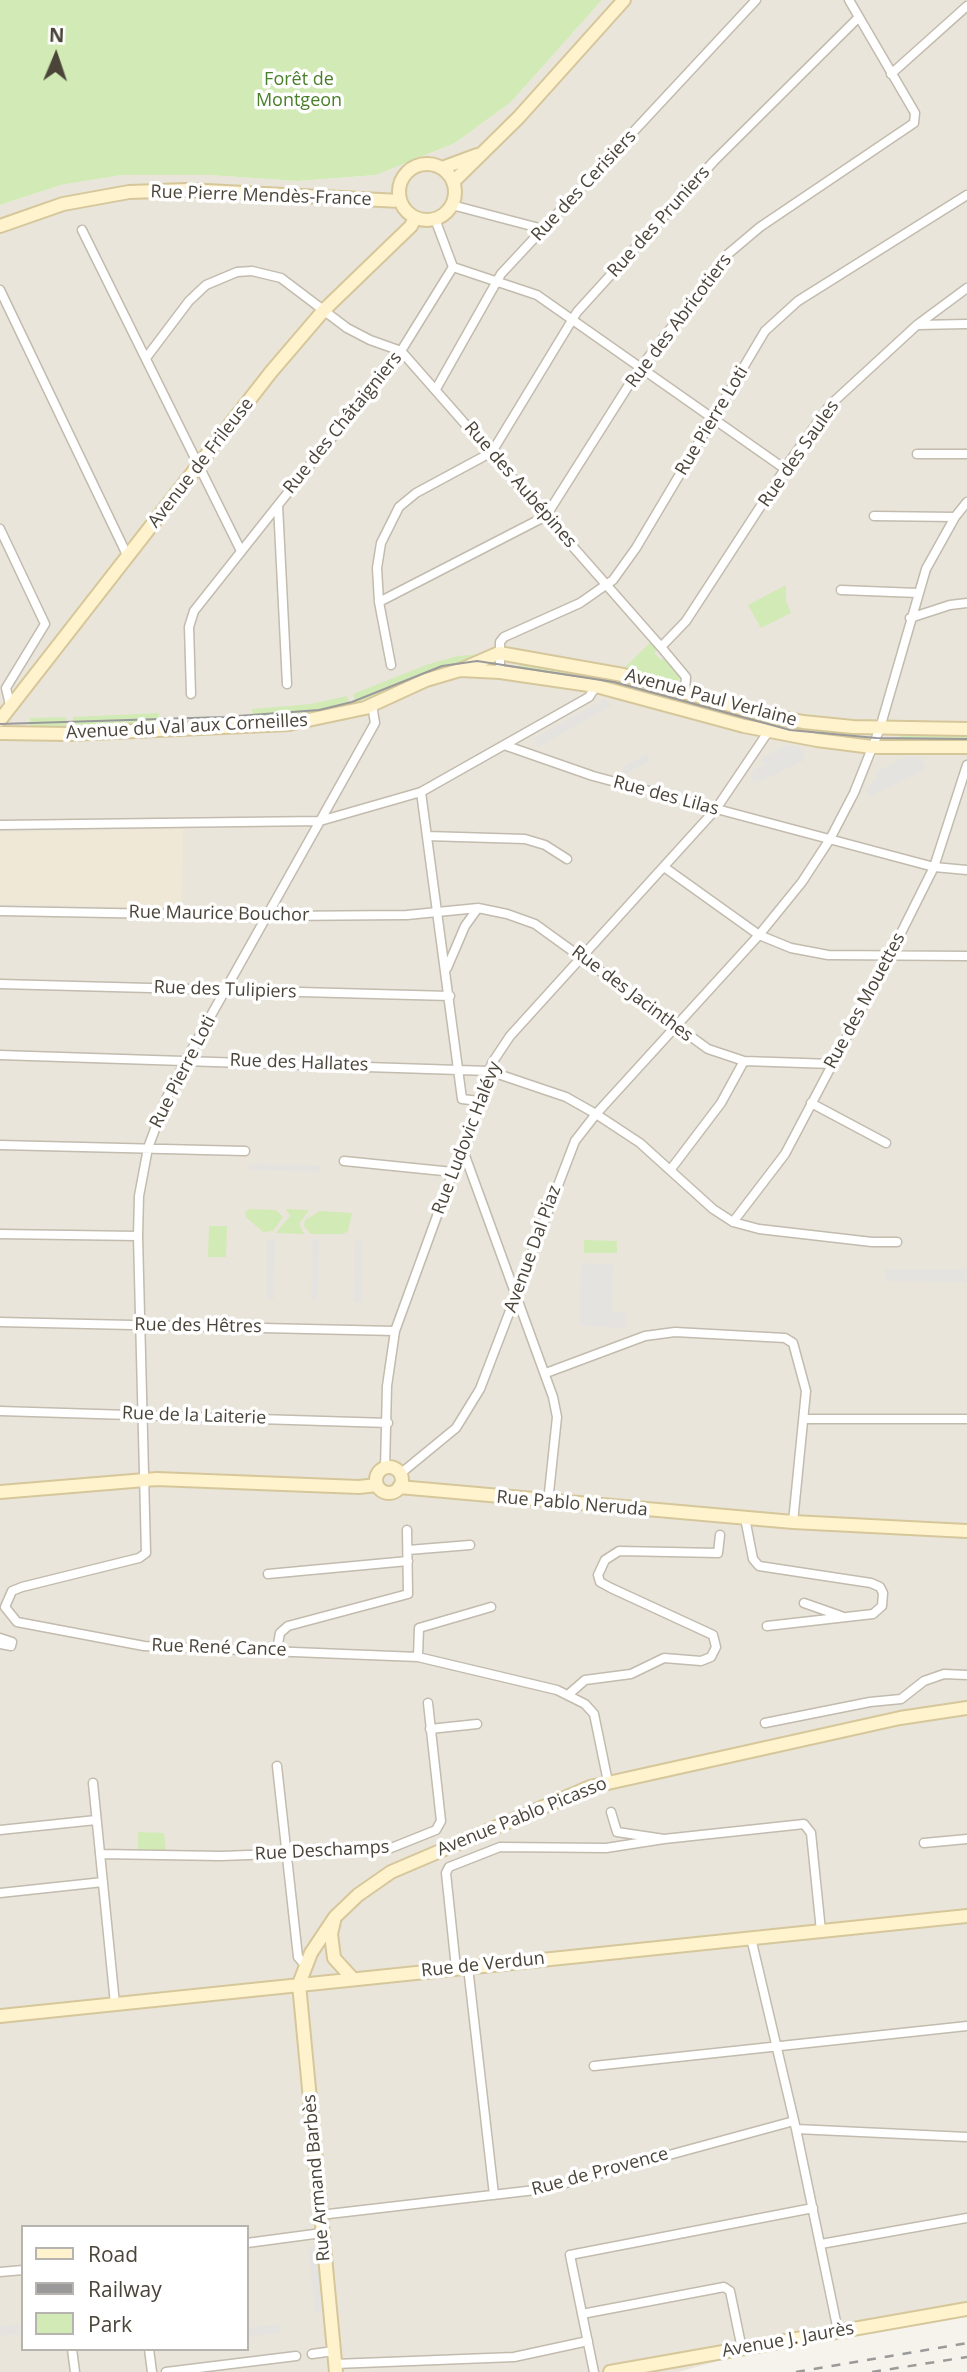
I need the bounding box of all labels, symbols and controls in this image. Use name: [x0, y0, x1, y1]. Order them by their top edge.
north arrow: [21, 21, 91, 91]
text: N: [49, 22, 65, 48]
park label: Forêt de Montgeon: [256, 69, 342, 112]
street label: Rue des Cerisiers: [527, 126, 641, 246]
street label: Rue des Pruniers: [603, 162, 715, 282]
street label: Rue Pierre Mendès-France: [150, 181, 372, 211]
street label: Rue des Abricotiers: [622, 250, 736, 392]
street label: Rue des Châtaigniers: [279, 348, 407, 498]
street label: Rue Pierre Loti: [671, 363, 753, 479]
street label: Avenue de Frileuse: [144, 394, 258, 532]
street label: Rue des Saules: [754, 396, 844, 512]
street label: Rue des Aubépines: [459, 417, 581, 553]
street label: Avenue Paul Verlaine: [623, 665, 799, 731]
street label: Avenue du Val aux Corneilles: [66, 710, 308, 744]
street label: Rue des Lilas: [611, 772, 721, 820]
street label: Rue Maurice Bouchor: [128, 902, 310, 926]
street label: Rue des Mouettes: [820, 929, 910, 1073]
street label: Rue des Jacinthes: [567, 941, 697, 1047]
street label: Rue des Tulipiers: [153, 977, 297, 1003]
street label: Rue Pierre Loti: [145, 1012, 221, 1132]
street label: Rue des Hallates: [229, 1050, 369, 1076]
street label: Rue Ludovic Halévy: [428, 1059, 506, 1217]
street label: Avenue Dal Piaz: [500, 1183, 566, 1315]
street label: Rue des Hêtres: [134, 1314, 262, 1338]
street label: Rue de la Laiterie: [121, 1403, 267, 1429]
street label: Rue Pablo Neruda: [495, 1487, 649, 1521]
street label: Rue René Cance: [151, 1635, 287, 1661]
street label: Avenue Pablo Picasso: [434, 1773, 610, 1861]
street label: Rue Deschamps: [254, 1837, 390, 1865]
street label: Rue de Verdun: [420, 1948, 546, 1982]
street label: Rue Armand Barbès: [299, 2094, 335, 2262]
street label: Rue de Provence: [529, 2143, 671, 2201]
legend: [21, 2225, 248, 2351]
text: Road: [88, 2240, 138, 2268]
text: Railway: [88, 2275, 162, 2303]
text: Park: [88, 2310, 132, 2338]
street label: Avenue J. Jaurès: [720, 2318, 856, 2362]

